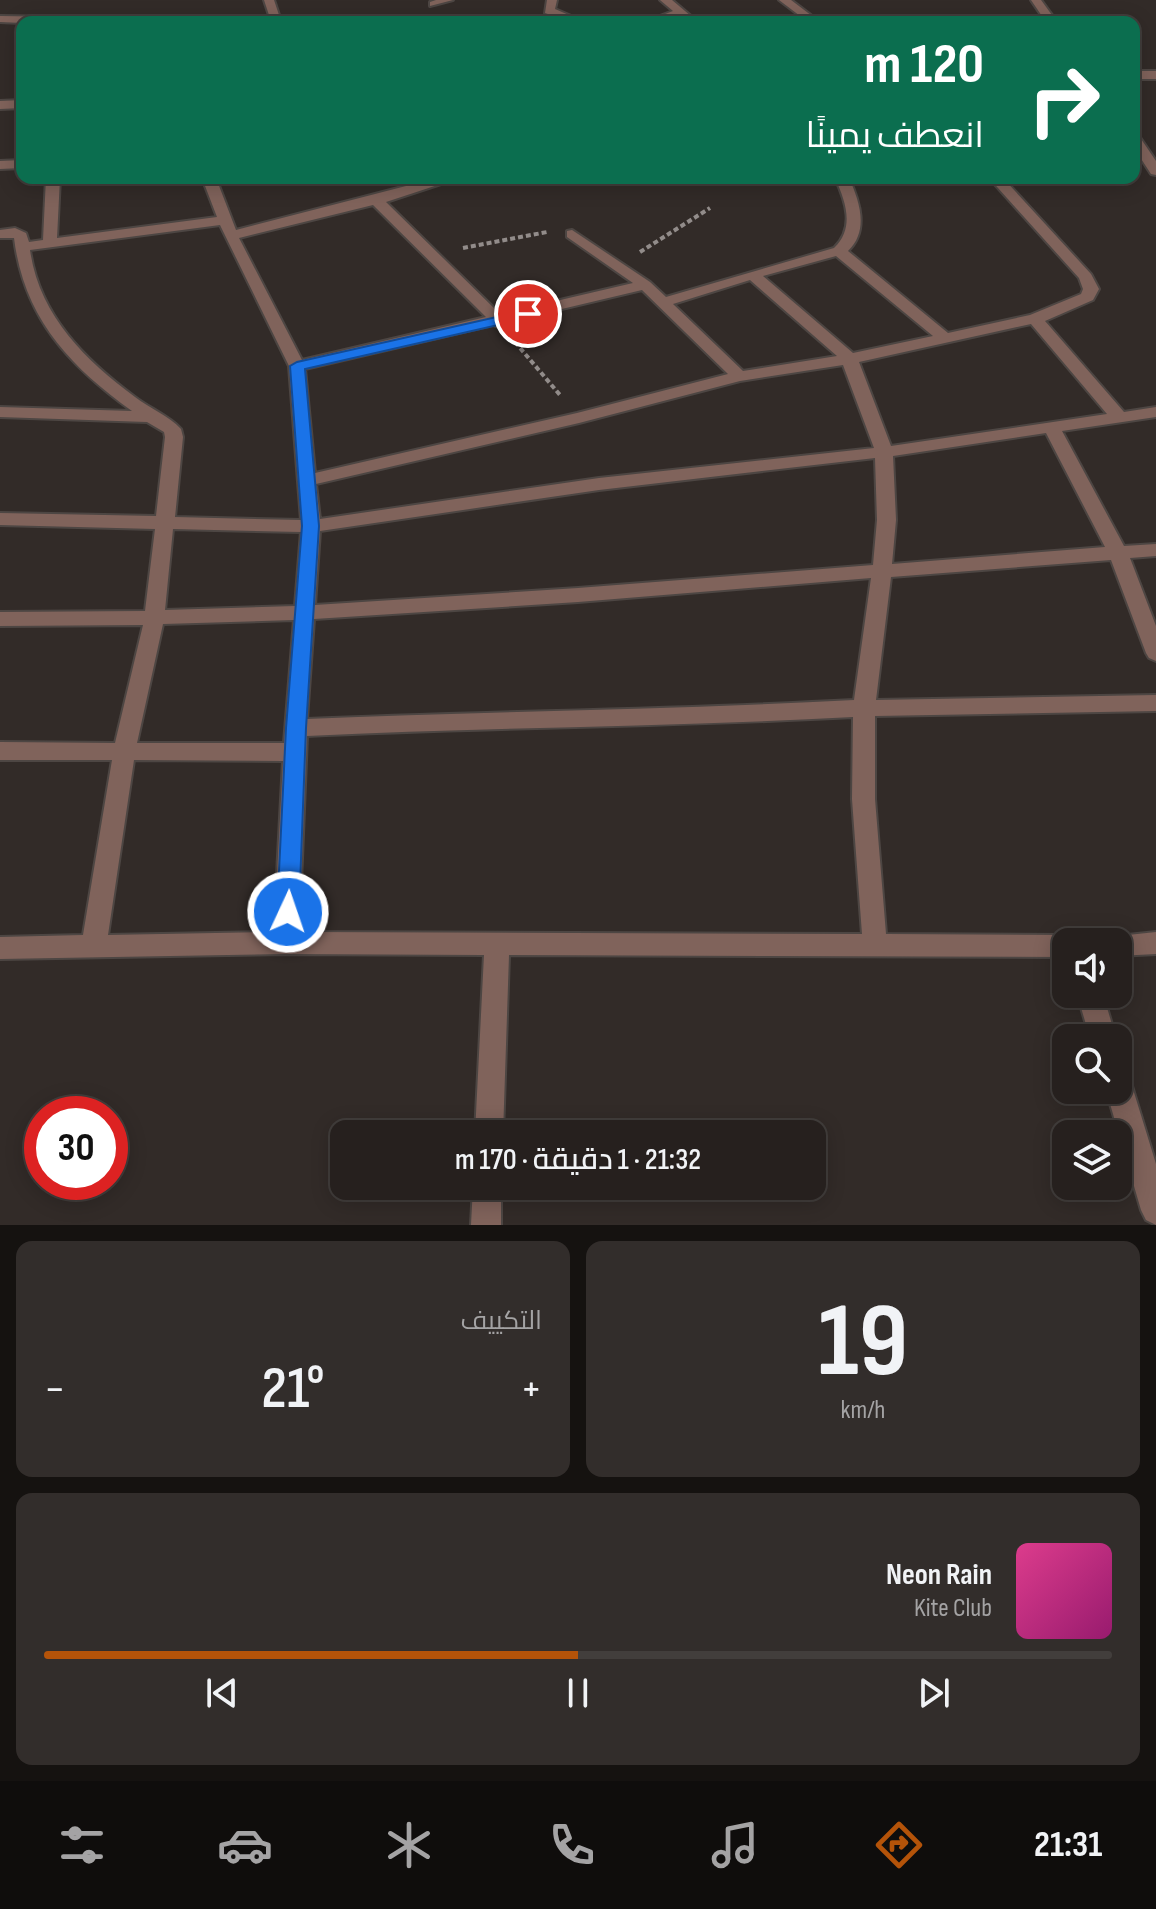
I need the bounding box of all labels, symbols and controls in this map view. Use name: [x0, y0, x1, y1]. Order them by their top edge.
text: 120 m: [864, 32, 984, 99]
icon: right: [1012, 48, 1116, 152]
text: انعطف يمينًا: [805, 115, 984, 158]
pin: [494, 280, 562, 348]
icon: arrive: [506, 292, 550, 336]
position arrow: [246, 870, 330, 954]
map controls: [1052, 928, 1132, 1200]
button: sound: [1052, 928, 1132, 1008]
button: search: [1052, 1024, 1132, 1104]
speed limit sign: 30: [24, 1096, 128, 1200]
button: layers: [1052, 1120, 1132, 1200]
text: 21:32 · 1 دقيقة · 170 m: [455, 1142, 701, 1178]
text: 19: [818, 1280, 908, 1405]
text: التكييف: [460, 1306, 542, 1337]
text: 21°: [261, 1353, 325, 1425]
text: −: [44, 1363, 66, 1416]
text: +: [520, 1363, 542, 1416]
text: km/h: [841, 1395, 885, 1426]
text: Neon Rain: [886, 1557, 992, 1593]
text: Kite Club: [914, 1593, 992, 1624]
icon: previous: [200, 1671, 244, 1715]
icon: pause: [556, 1671, 600, 1715]
icon: next: [912, 1671, 956, 1715]
icon: filters: [54, 1817, 110, 1873]
icon: car: [217, 1817, 273, 1873]
icon: climate: [381, 1817, 437, 1873]
icon: phone: [544, 1817, 600, 1873]
icon: music: [707, 1817, 763, 1873]
icon: directions: [871, 1817, 927, 1873]
text: 21:31: [1034, 1824, 1102, 1867]

